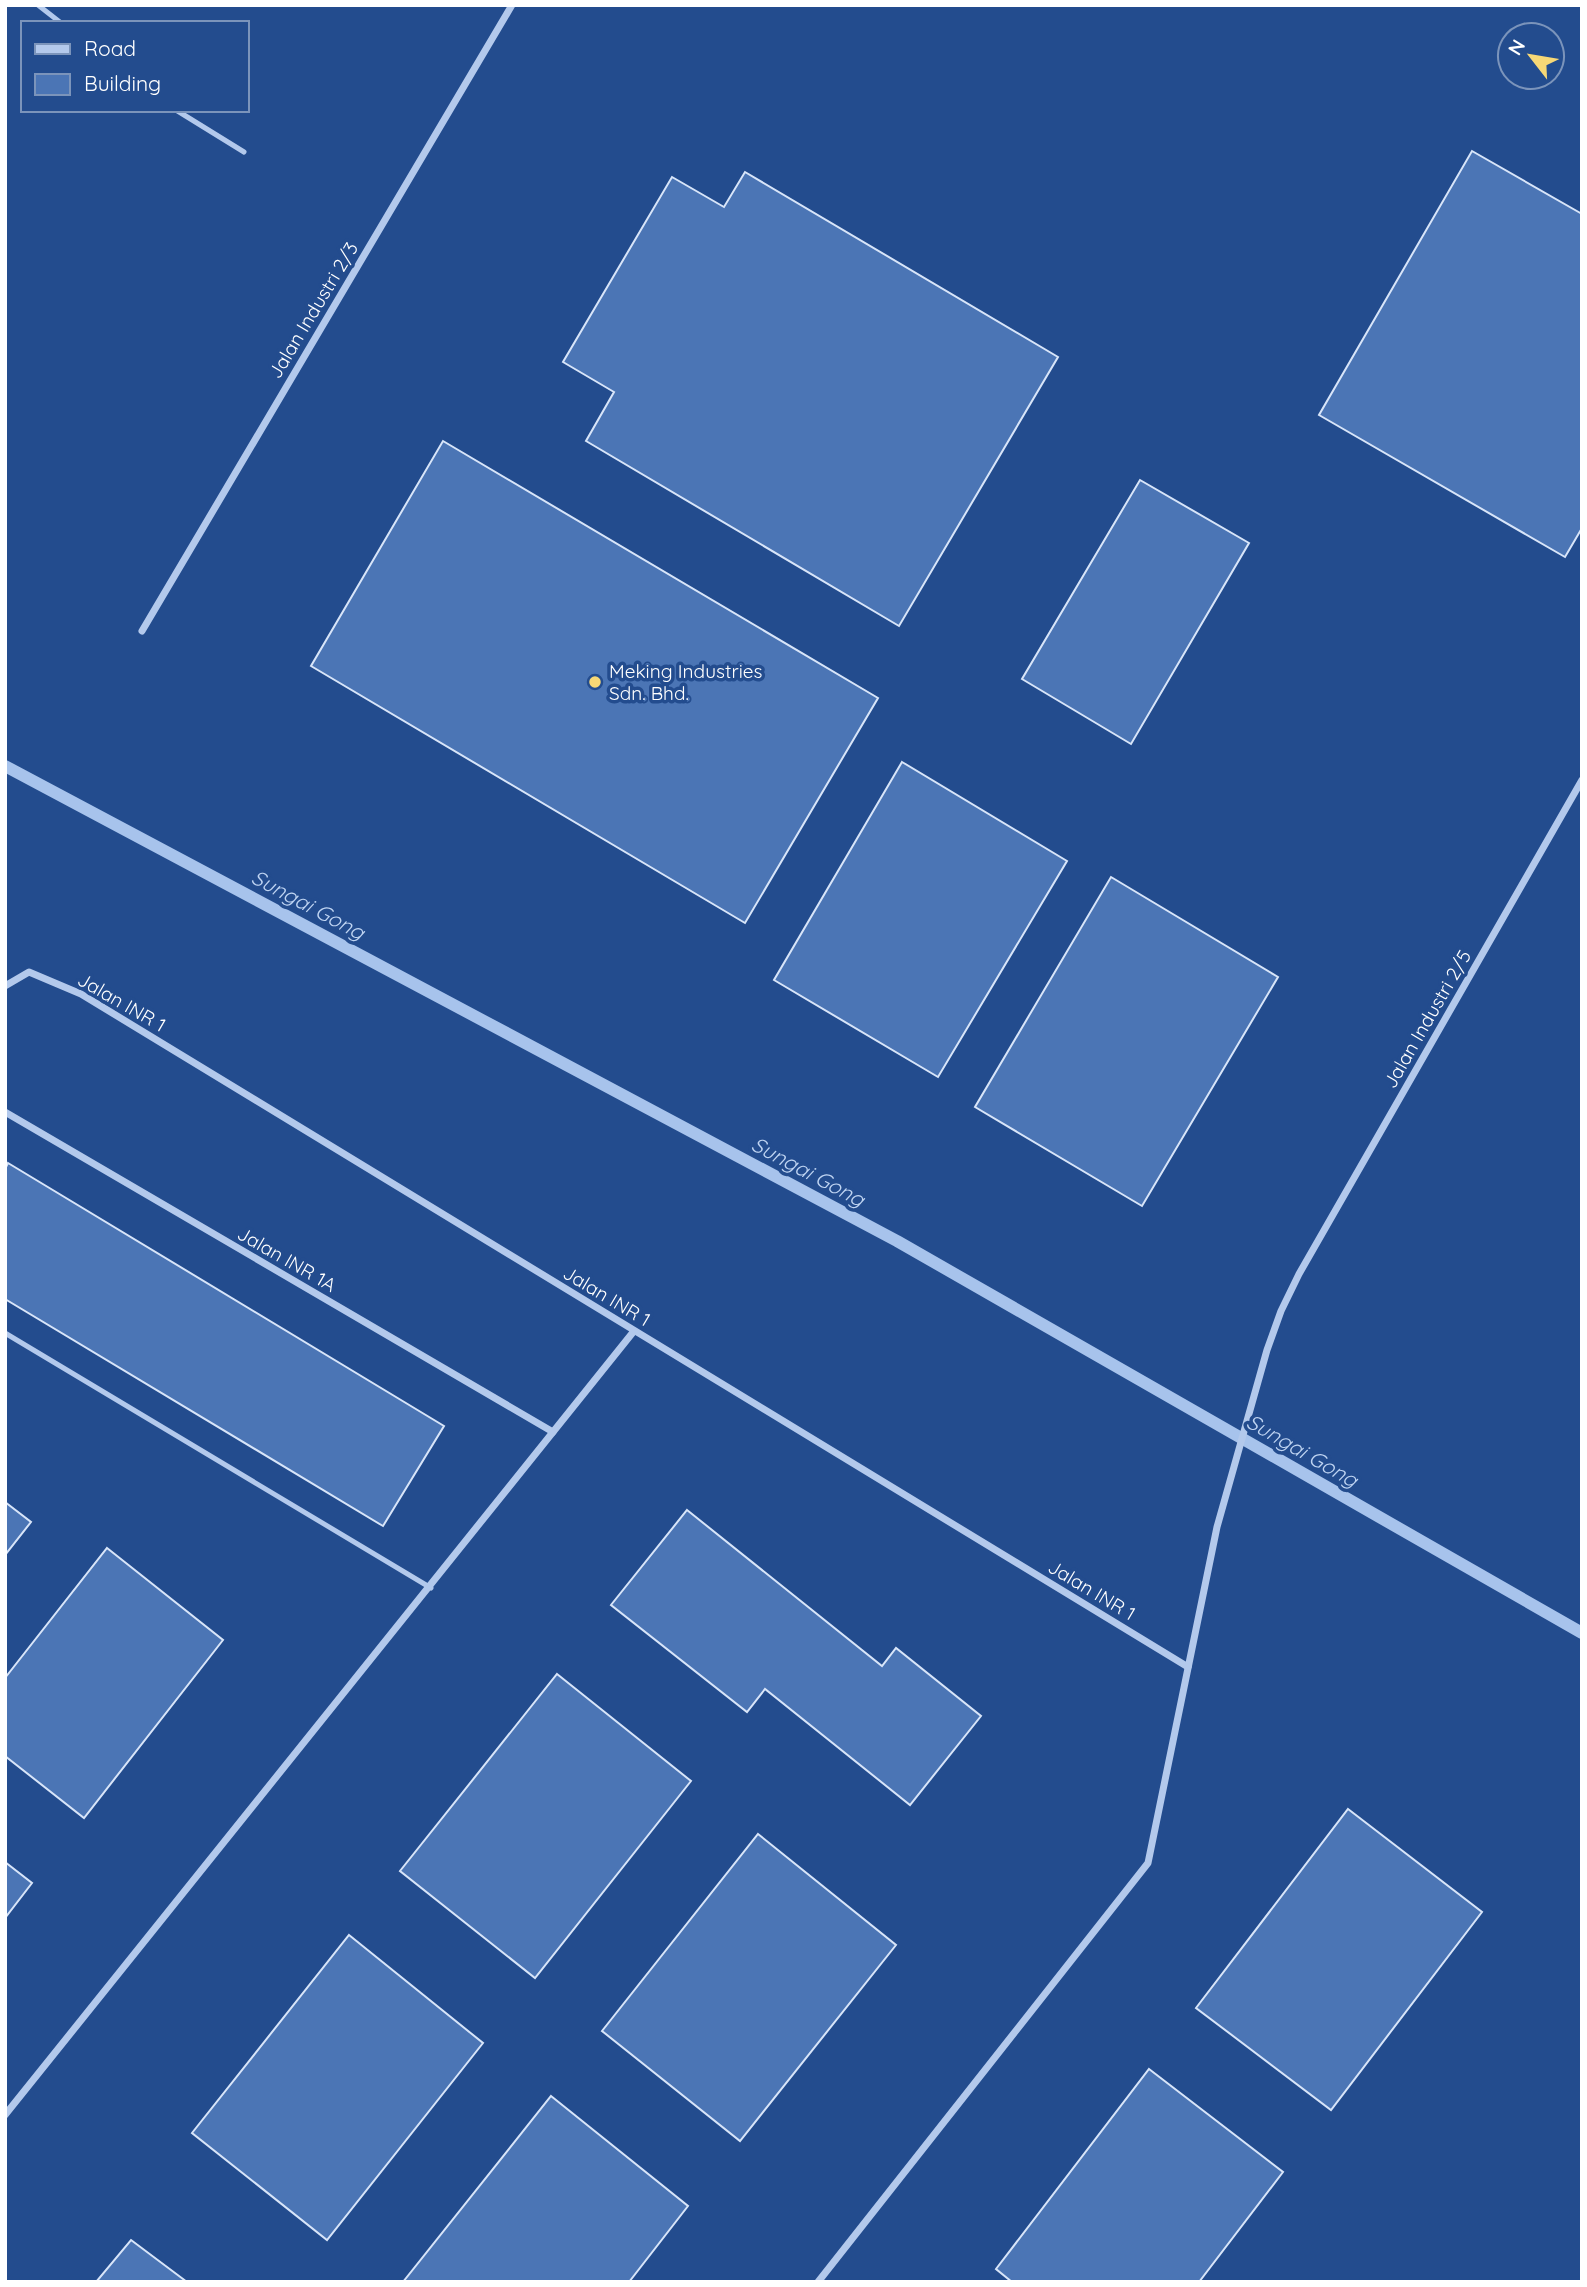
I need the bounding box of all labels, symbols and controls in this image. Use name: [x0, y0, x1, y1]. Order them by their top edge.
legend: [21, 21, 248, 112]
north arrow: [1496, 21, 1566, 91]
text: Road: [84, 35, 136, 61]
text: N: [1503, 35, 1530, 59]
text: Building: [84, 70, 161, 96]
street label: Jalan Industri 2/3: [263, 237, 363, 383]
place label: Meking Industries Sdn. Bhd.: [609, 659, 763, 705]
marker: Meking Industries Sdn. Bhd.: [587, 674, 603, 690]
water label: Sungai Gong: [247, 863, 371, 946]
street label: Jalan Industri 2/5: [1378, 946, 1476, 1092]
street label: Jalan INR 1: [74, 967, 170, 1037]
water label: Sungai Gong: [747, 1130, 871, 1213]
street label: Jalan INR 1A: [233, 1221, 341, 1297]
street label: Jalan INR 1: [559, 1260, 655, 1332]
water label: Sungai Gong: [1242, 1408, 1364, 1493]
street label: Jalan INR 1: [1044, 1554, 1140, 1626]

